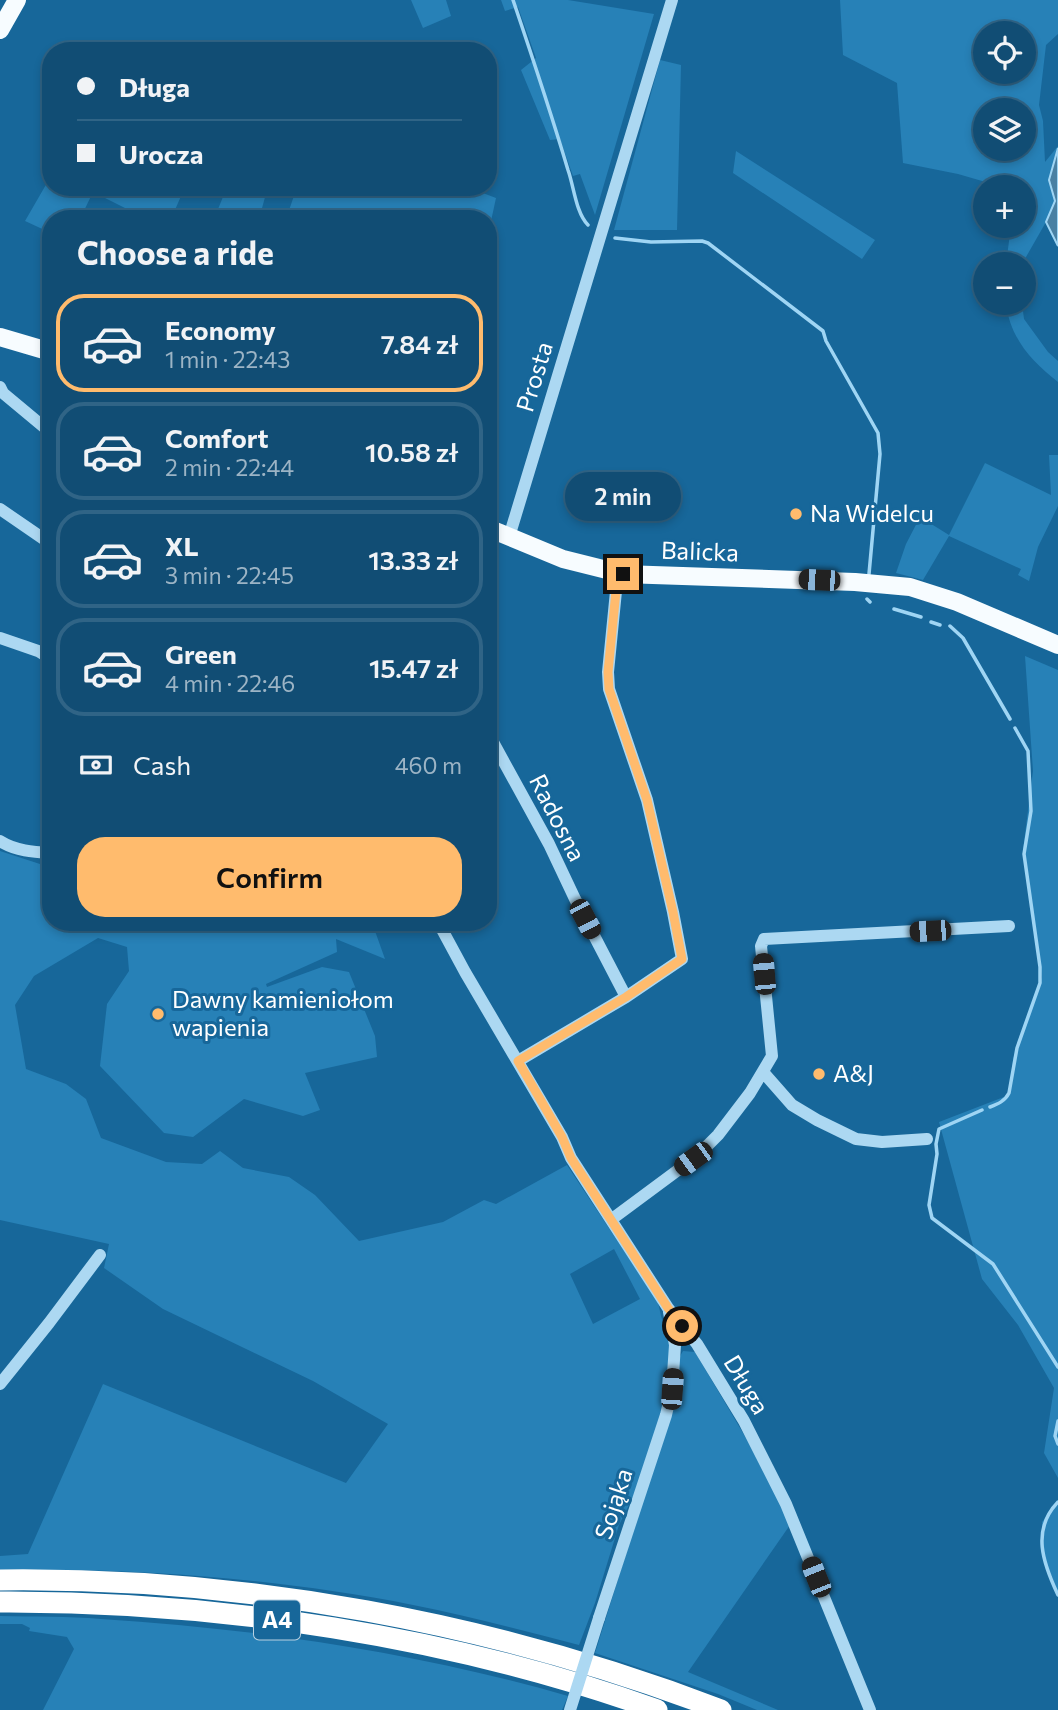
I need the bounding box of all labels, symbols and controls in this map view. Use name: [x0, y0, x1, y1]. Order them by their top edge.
map controls: [973, 21, 1036, 315]
button: locate: [973, 21, 1036, 84]
text: Długa: [119, 71, 190, 102]
button: layers: [973, 98, 1036, 161]
text: Urocza: [119, 138, 204, 169]
button: +: [973, 175, 1036, 238]
text: Choose a ride: [77, 232, 274, 272]
button: −: [973, 252, 1036, 315]
icon: car: [81, 312, 144, 375]
text: Economy: [165, 314, 276, 345]
text: 7.84 zł: [381, 328, 458, 359]
street label: Prosta: [509, 338, 558, 415]
text: 1 min · 22:43: [165, 345, 291, 373]
icon: car: [81, 420, 144, 483]
text: Comfort: [165, 422, 268, 453]
text: 10.58 zł: [365, 436, 458, 467]
text: 2 min · 22:44: [165, 453, 294, 481]
callout: 2 min: [565, 472, 681, 522]
text: 2 min: [595, 482, 651, 510]
place label: Na Widelcu: [810, 498, 934, 527]
marker: Na Widelcu: [788, 506, 804, 522]
icon: car: [81, 528, 144, 591]
text: XL: [165, 530, 199, 561]
street label: Balicka: [661, 535, 739, 566]
text: 13.33 zł: [368, 544, 458, 575]
route end: [607, 558, 639, 590]
text: 3 min · 22:45: [165, 561, 294, 589]
car: [798, 569, 841, 591]
icon: car: [81, 636, 144, 699]
text: Green: [165, 638, 237, 669]
text: 15.47 zł: [369, 652, 458, 683]
text: 4 min · 22:46: [165, 669, 295, 697]
icon: cash: [77, 746, 115, 784]
text: Cash: [133, 749, 191, 780]
text: 460 m: [395, 751, 462, 779]
street label: Radosna: [524, 769, 593, 866]
button: Confirm: [77, 837, 462, 917]
car: [566, 896, 605, 942]
car: [909, 919, 952, 943]
car: [752, 952, 777, 996]
place label: Dawny kamieniołom wapienia: [172, 984, 394, 1041]
marker: Dawny kamieniołom wapienia: [150, 1006, 166, 1022]
place label: A&J: [833, 1058, 874, 1087]
marker: A&J: [811, 1066, 827, 1082]
car: [670, 1138, 717, 1180]
route start: [666, 1310, 698, 1342]
street label: Długa: [718, 1349, 776, 1419]
car: [661, 1367, 684, 1411]
street label: Sojąka: [588, 1465, 638, 1543]
car: [799, 1554, 834, 1600]
road number: A4: [254, 1600, 300, 1639]

